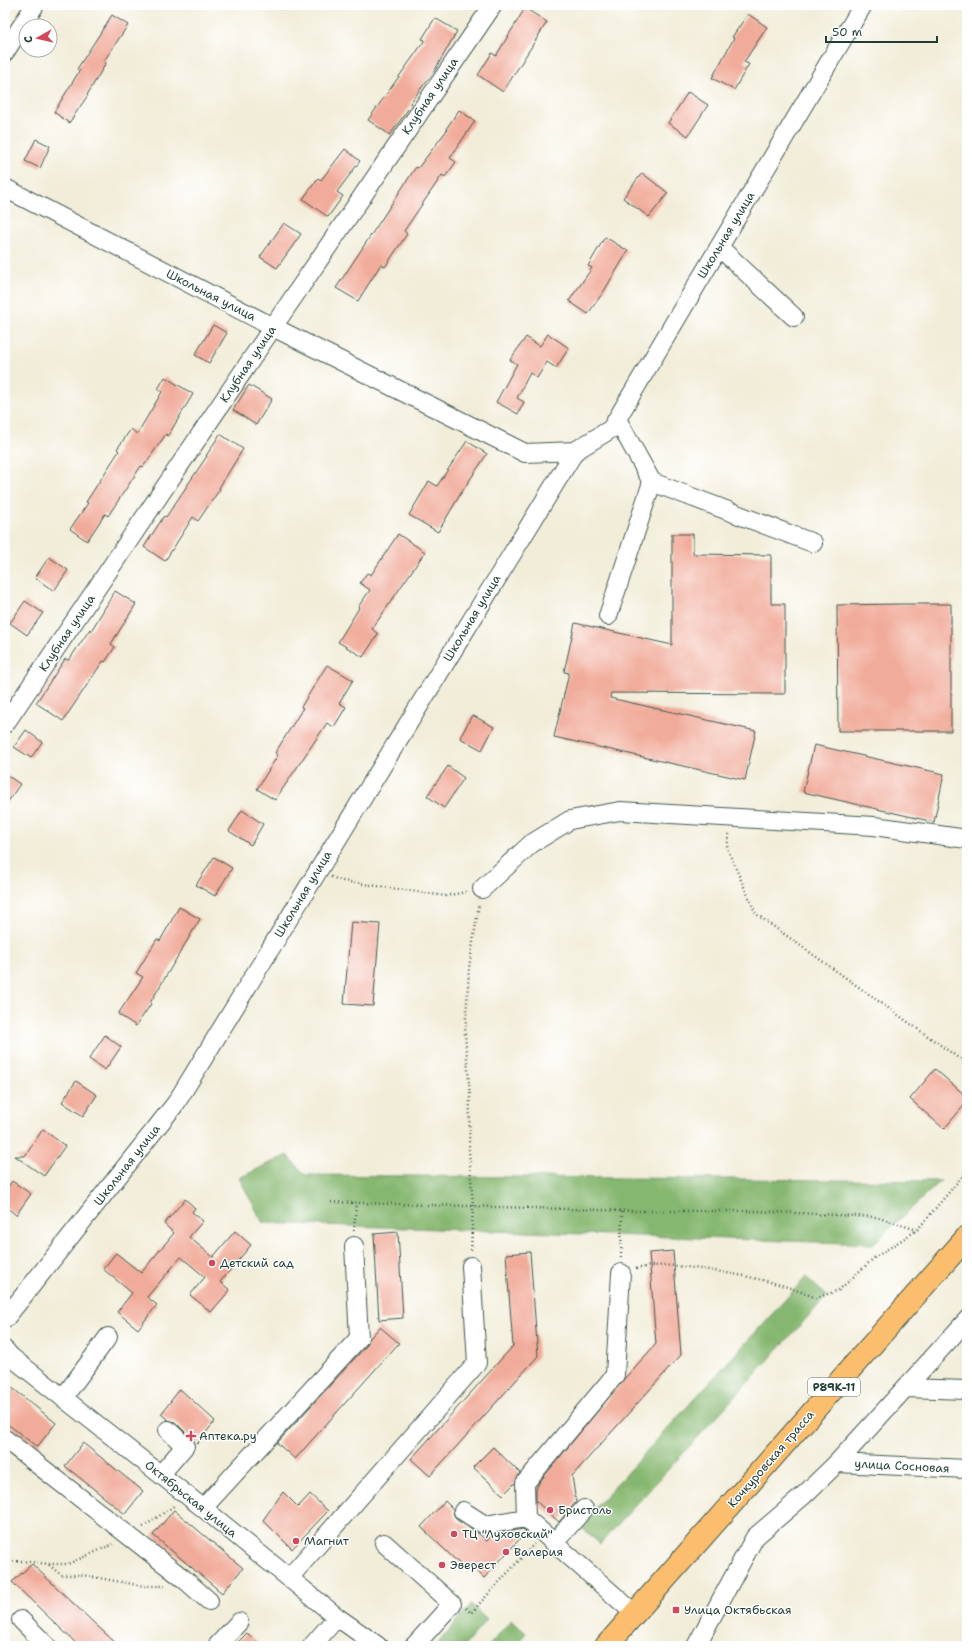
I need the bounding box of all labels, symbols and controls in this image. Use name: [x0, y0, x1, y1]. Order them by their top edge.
north arrow: [18, 18, 58, 58]
scale bar: [826, 18, 937, 44]
text: 50 m: [832, 24, 862, 40]
text: С: [21, 35, 36, 44]
street label: Клубная улица: [398, 54, 462, 138]
street label: Школьная улица: [694, 188, 759, 281]
street label: Школьная улица: [163, 265, 259, 325]
street label: Клубная улица: [216, 322, 280, 406]
street label: Школьная улица: [440, 571, 505, 664]
street label: Клубная улица: [35, 591, 99, 675]
street label: Школьная улица: [271, 847, 336, 940]
street label: Школьная улица: [90, 1121, 164, 1209]
place label: Детский сад: [220, 1255, 294, 1271]
marker: Детский сад: [207, 1258, 217, 1268]
road number: Р89К-11: [808, 1378, 860, 1396]
street label: Кочкуровская трасса: [724, 1407, 818, 1511]
place label: Аптека.ру: [199, 1428, 257, 1444]
marker: Аптека.ру: [186, 1431, 196, 1441]
street label: улица Сосновая: [854, 1456, 950, 1476]
street label: Октябрьская улица: [142, 1457, 241, 1541]
place label: Бристоль: [558, 1502, 612, 1518]
marker: Бристоль: [545, 1505, 555, 1515]
place label: ТЦ "Луховский": [462, 1526, 553, 1542]
marker: ТЦ "Луховский": [449, 1529, 459, 1539]
place label: Магнит: [304, 1533, 350, 1549]
marker: Магнит: [291, 1536, 301, 1546]
place label: Валерия: [514, 1544, 563, 1560]
marker: Валерия: [501, 1547, 511, 1557]
place label: Эверест: [450, 1557, 497, 1573]
marker: Эверест: [437, 1560, 447, 1570]
place label: Улица Октябьская: [684, 1602, 792, 1618]
marker: Улица Октябьская: [671, 1605, 681, 1615]

